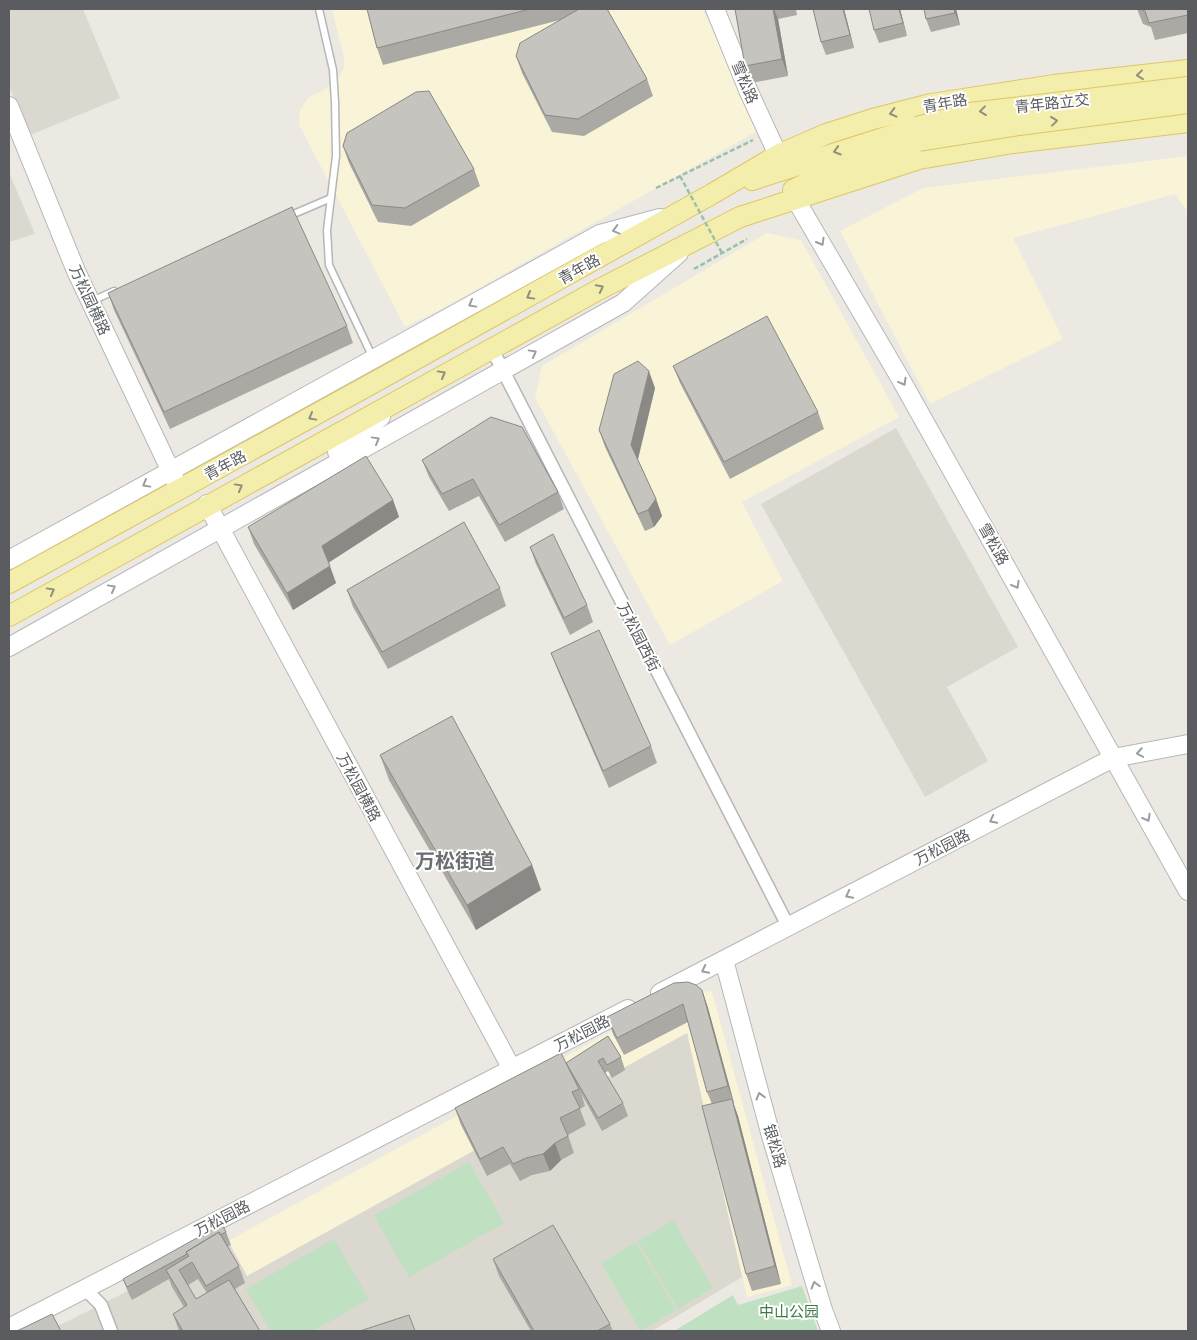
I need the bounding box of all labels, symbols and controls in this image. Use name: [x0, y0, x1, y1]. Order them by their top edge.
street label: 雪松路: [727, 58, 763, 106]
one-way arrow: [1135, 69, 1143, 80]
street label: 青年路: [921, 90, 969, 116]
street label: 青年路立交: [1014, 90, 1090, 116]
one-way arrow: [979, 105, 987, 116]
one-way arrow: [889, 108, 897, 118]
one-way arrow: [1049, 116, 1058, 126]
one-way arrow: [833, 146, 842, 156]
one-way arrow: [611, 224, 620, 235]
one-way arrow: [814, 236, 824, 245]
street label: 青年路: [555, 250, 603, 288]
street label: 万松园横路: [66, 262, 114, 338]
one-way arrow: [595, 284, 604, 294]
one-way arrow: [527, 289, 536, 299]
one-way arrow: [468, 298, 477, 308]
one-way arrow: [528, 349, 537, 359]
one-way arrow: [437, 370, 446, 380]
one-way arrow: [896, 377, 906, 386]
one-way arrow: [308, 411, 317, 421]
one-way arrow: [370, 436, 379, 446]
street label: 青年路: [201, 446, 249, 484]
one-way arrow: [142, 478, 151, 488]
one-way arrow: [233, 483, 242, 493]
street label: 雪松路: [975, 520, 1013, 568]
one-way arrow: [1010, 580, 1020, 589]
one-way arrow: [107, 585, 116, 595]
one-way arrow: [46, 588, 55, 598]
street label: 万松园西街: [614, 599, 664, 675]
one-way arrow: [1136, 747, 1145, 757]
street label: 万松园横路: [333, 749, 385, 825]
one-way arrow: [1141, 813, 1151, 822]
one-way arrow: [990, 814, 999, 824]
street label: 万松园路: [911, 825, 973, 869]
district label: 万松街道: [415, 849, 495, 873]
one-way arrow: [845, 889, 854, 899]
one-way arrow: [701, 964, 710, 974]
street label: 万松园路: [551, 1011, 613, 1055]
one-way arrow: [756, 1092, 766, 1100]
street label: 银松路: [760, 1122, 790, 1170]
street label: 万松园路: [191, 1196, 253, 1240]
one-way arrow: [811, 1282, 821, 1290]
park label: 中山公园: [759, 1302, 819, 1321]

